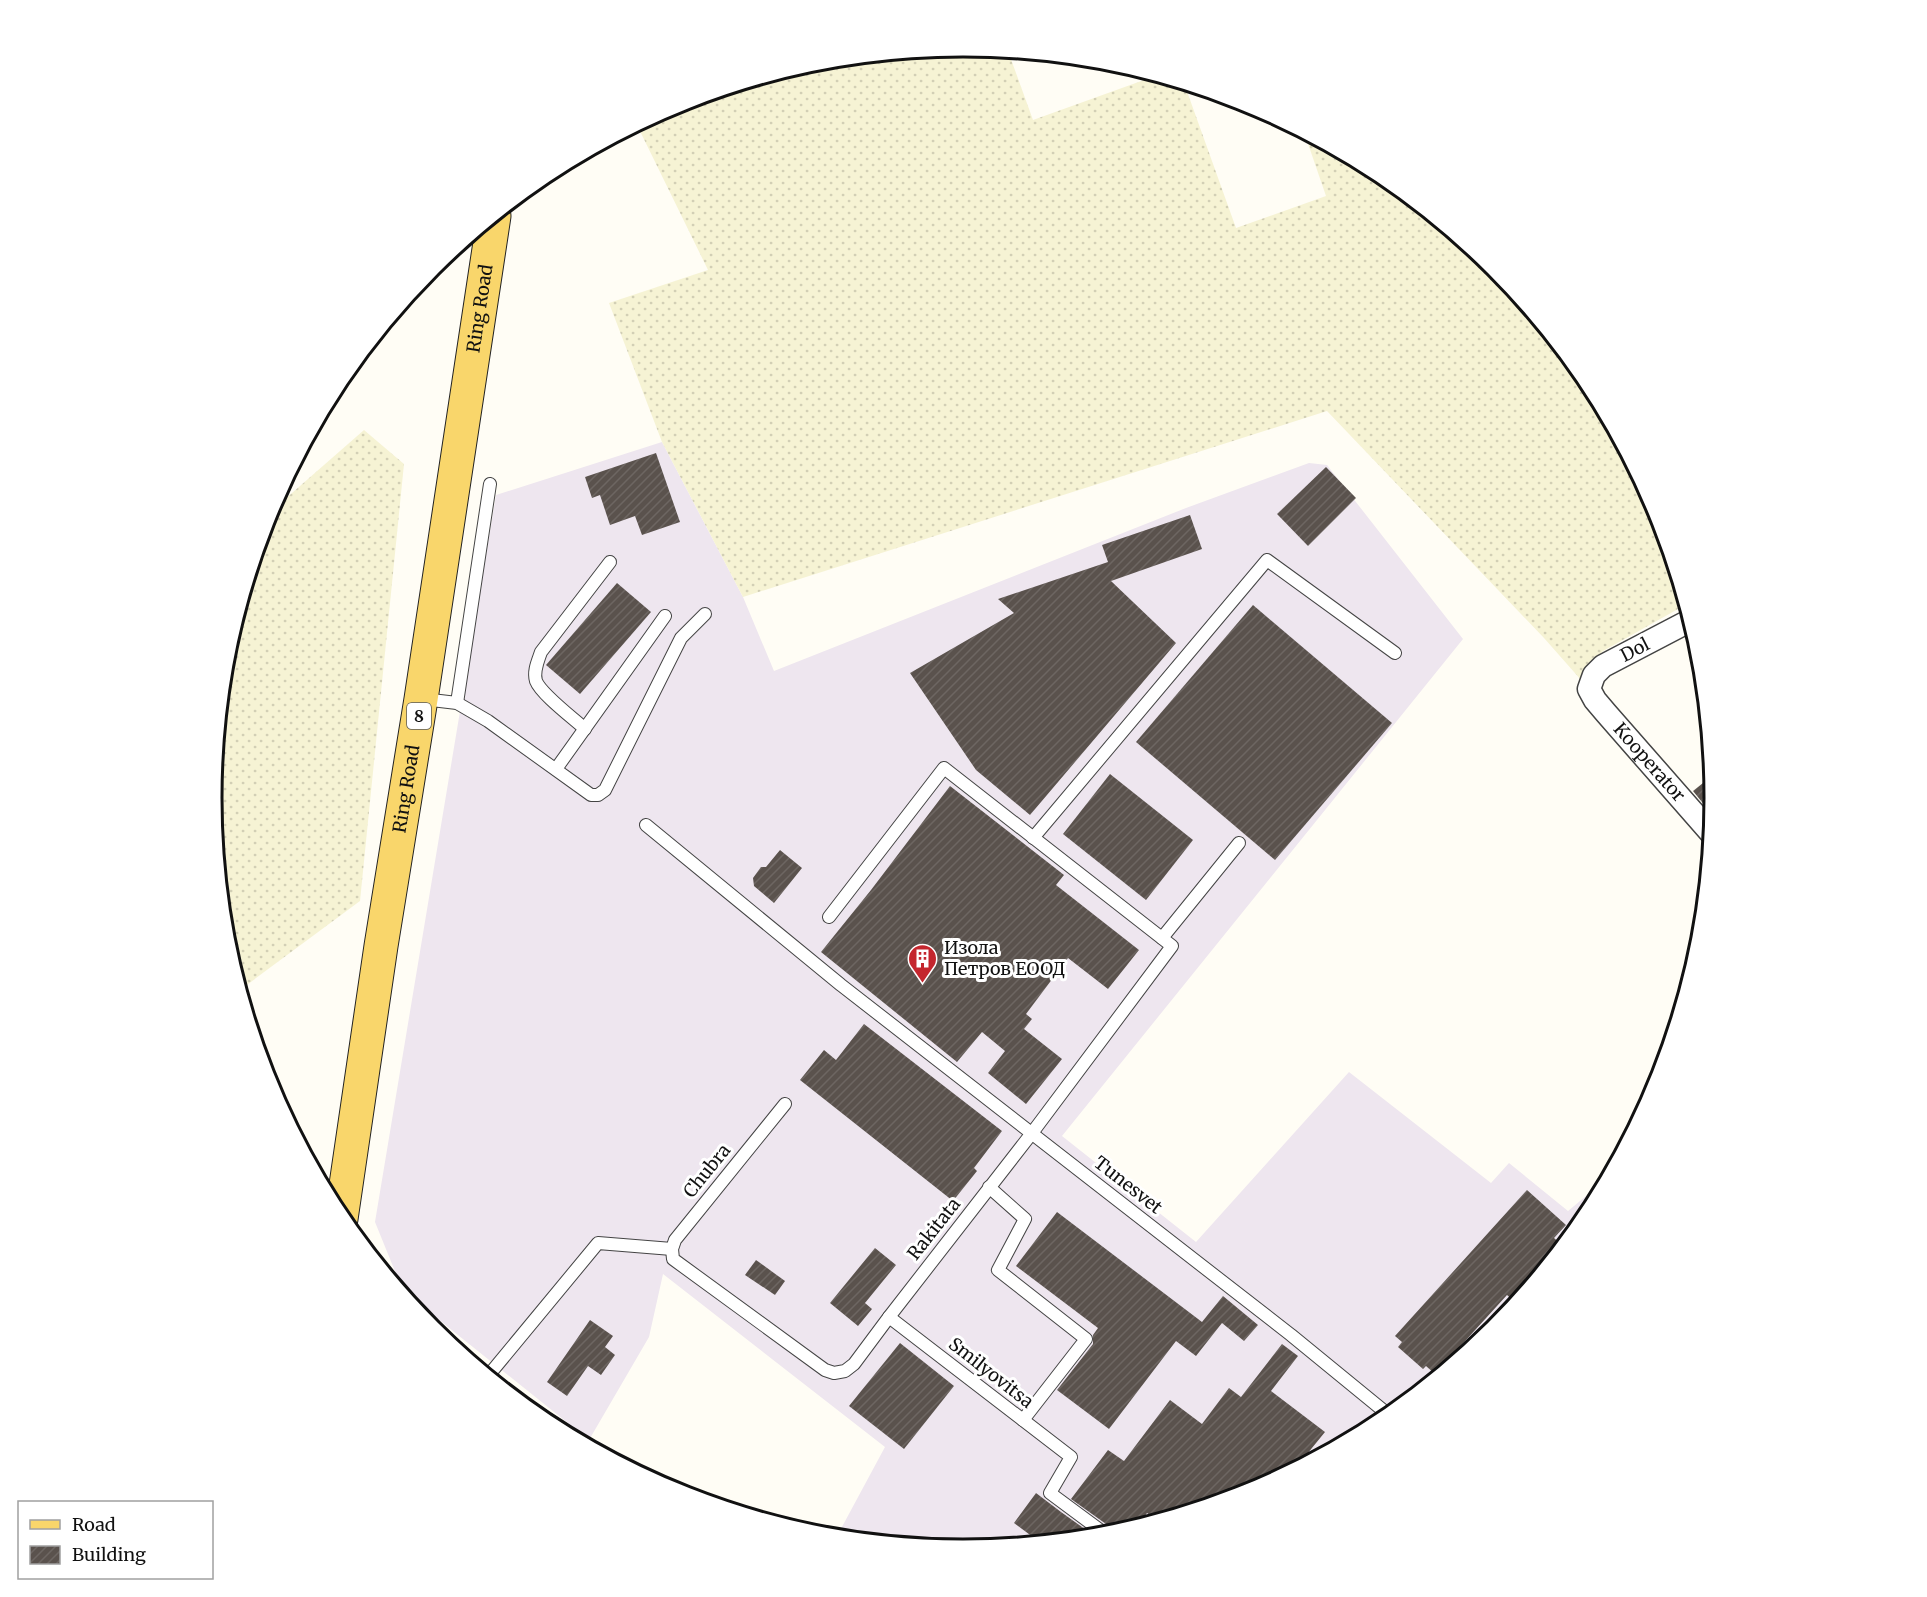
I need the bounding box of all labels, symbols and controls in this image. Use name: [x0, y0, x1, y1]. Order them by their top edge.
street label: Ring Road: [461, 263, 498, 354]
street label: Dol: [1616, 632, 1654, 667]
road number: 8: [407, 703, 431, 729]
street label: Kooperator: [1609, 718, 1690, 806]
street label: Ring Road: [387, 743, 424, 835]
place label: Изола Петров ЕООД: [944, 936, 1066, 980]
building icon: Изола Петров ЕООД: [907, 942, 939, 984]
street label: Chubra: [678, 1139, 735, 1202]
street label: Tunesvet: [1090, 1151, 1167, 1218]
street label: Rakitata: [902, 1193, 965, 1264]
street label: Smilyovitsa: [944, 1332, 1039, 1413]
legend: [18, 1501, 213, 1579]
text: Road: [72, 1513, 116, 1536]
text: Building: [72, 1543, 146, 1566]

